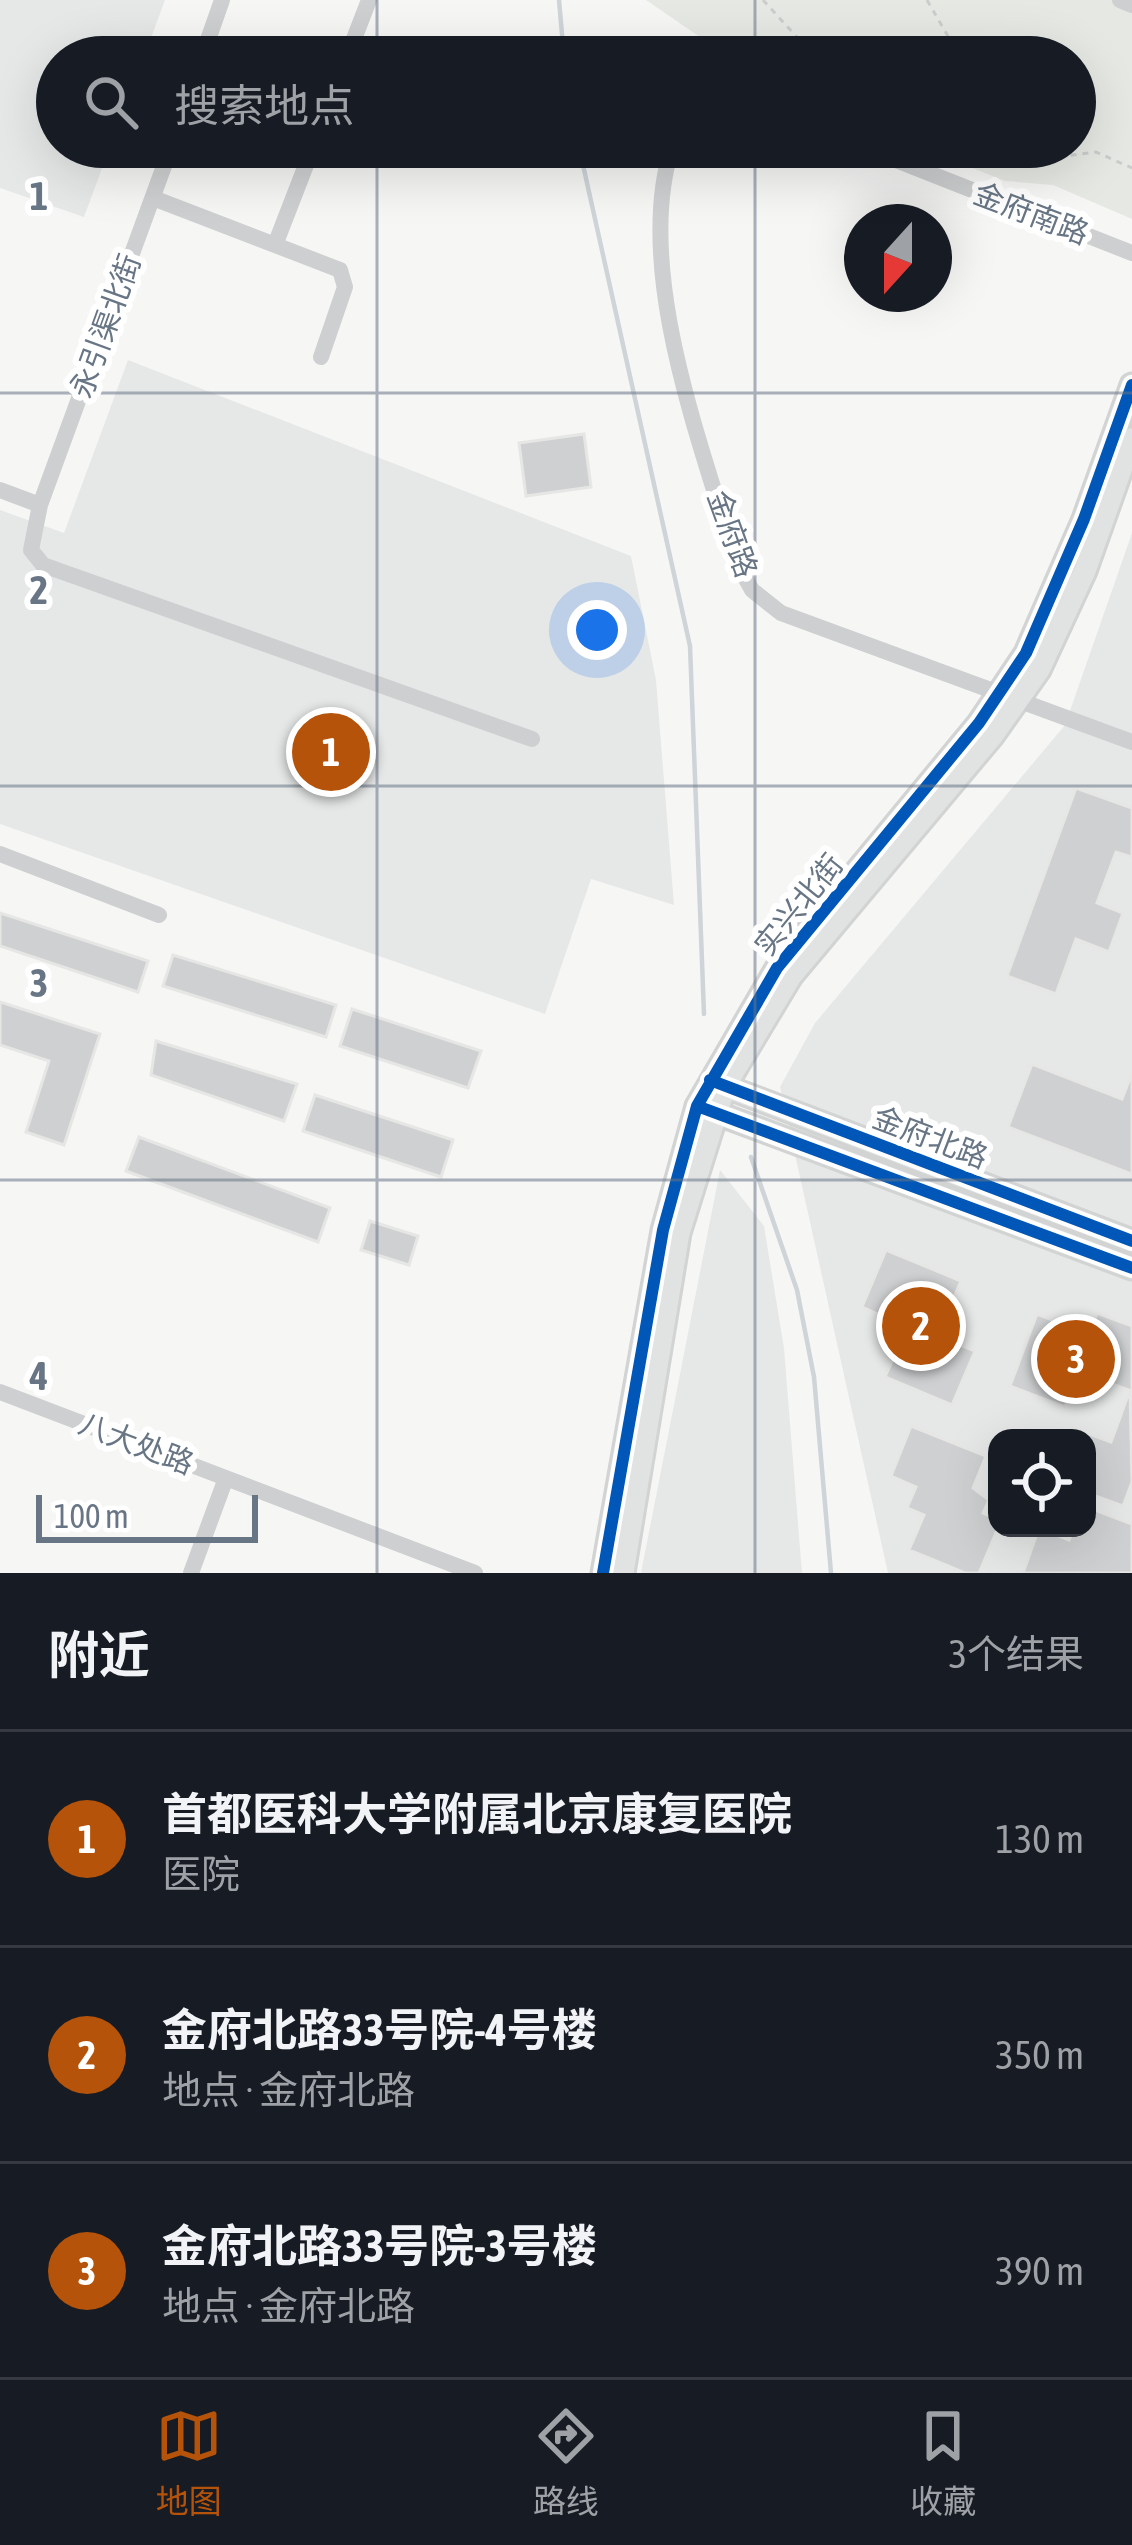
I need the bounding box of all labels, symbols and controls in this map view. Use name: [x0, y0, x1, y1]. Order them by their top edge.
search box: [36, 36, 1096, 168]
icon: search: [78, 69, 144, 135]
text: 搜索地点: [174, 80, 354, 132]
text: 1: [30, 174, 48, 218]
street label: 金府南路: [969, 176, 1093, 250]
north arrow: [844, 204, 952, 312]
street label: 永引渠北街: [63, 249, 147, 402]
street label: 金府路: [702, 486, 764, 582]
text: 2: [30, 568, 48, 612]
your location: [567, 600, 627, 660]
pin: 1: [292, 707, 370, 797]
street label: 实兴北街: [747, 847, 849, 962]
text: 3: [30, 961, 48, 1005]
street label: 金府北路: [868, 1100, 992, 1174]
pin: 2: [882, 1281, 960, 1371]
pin: 3: [1037, 1314, 1115, 1404]
text: 4: [29, 1354, 48, 1398]
street label: 八大处路: [74, 1406, 198, 1480]
map controls: [988, 1429, 1096, 1537]
button: locate: [988, 1429, 1096, 1537]
scale bar: [36, 1489, 258, 1542]
text: 100 m: [54, 1497, 129, 1535]
text: 附近: [48, 1625, 150, 1684]
text: 3个结果: [949, 1632, 1084, 1676]
text: 首都医科大学附属北京康复医院: [162, 1788, 792, 1840]
text: 1: [78, 1817, 96, 1861]
text: 130 m: [996, 1817, 1084, 1861]
text: 医院: [162, 1852, 240, 1896]
text: 金府北路33号院-4号楼: [162, 2004, 597, 2056]
text: 2: [78, 2033, 96, 2077]
text: 350 m: [996, 2033, 1084, 2077]
text: 地点 · 金府北路: [162, 2068, 415, 2112]
text: 金府北路33号院-3号楼: [162, 2220, 597, 2272]
text: 3: [78, 2249, 96, 2293]
text: 390 m: [996, 2249, 1084, 2293]
text: 地点 · 金府北路: [162, 2284, 415, 2328]
tab: 地图: [156, 2403, 222, 2523]
tab: 路线: [533, 2403, 599, 2523]
tab: 收藏: [910, 2403, 976, 2523]

